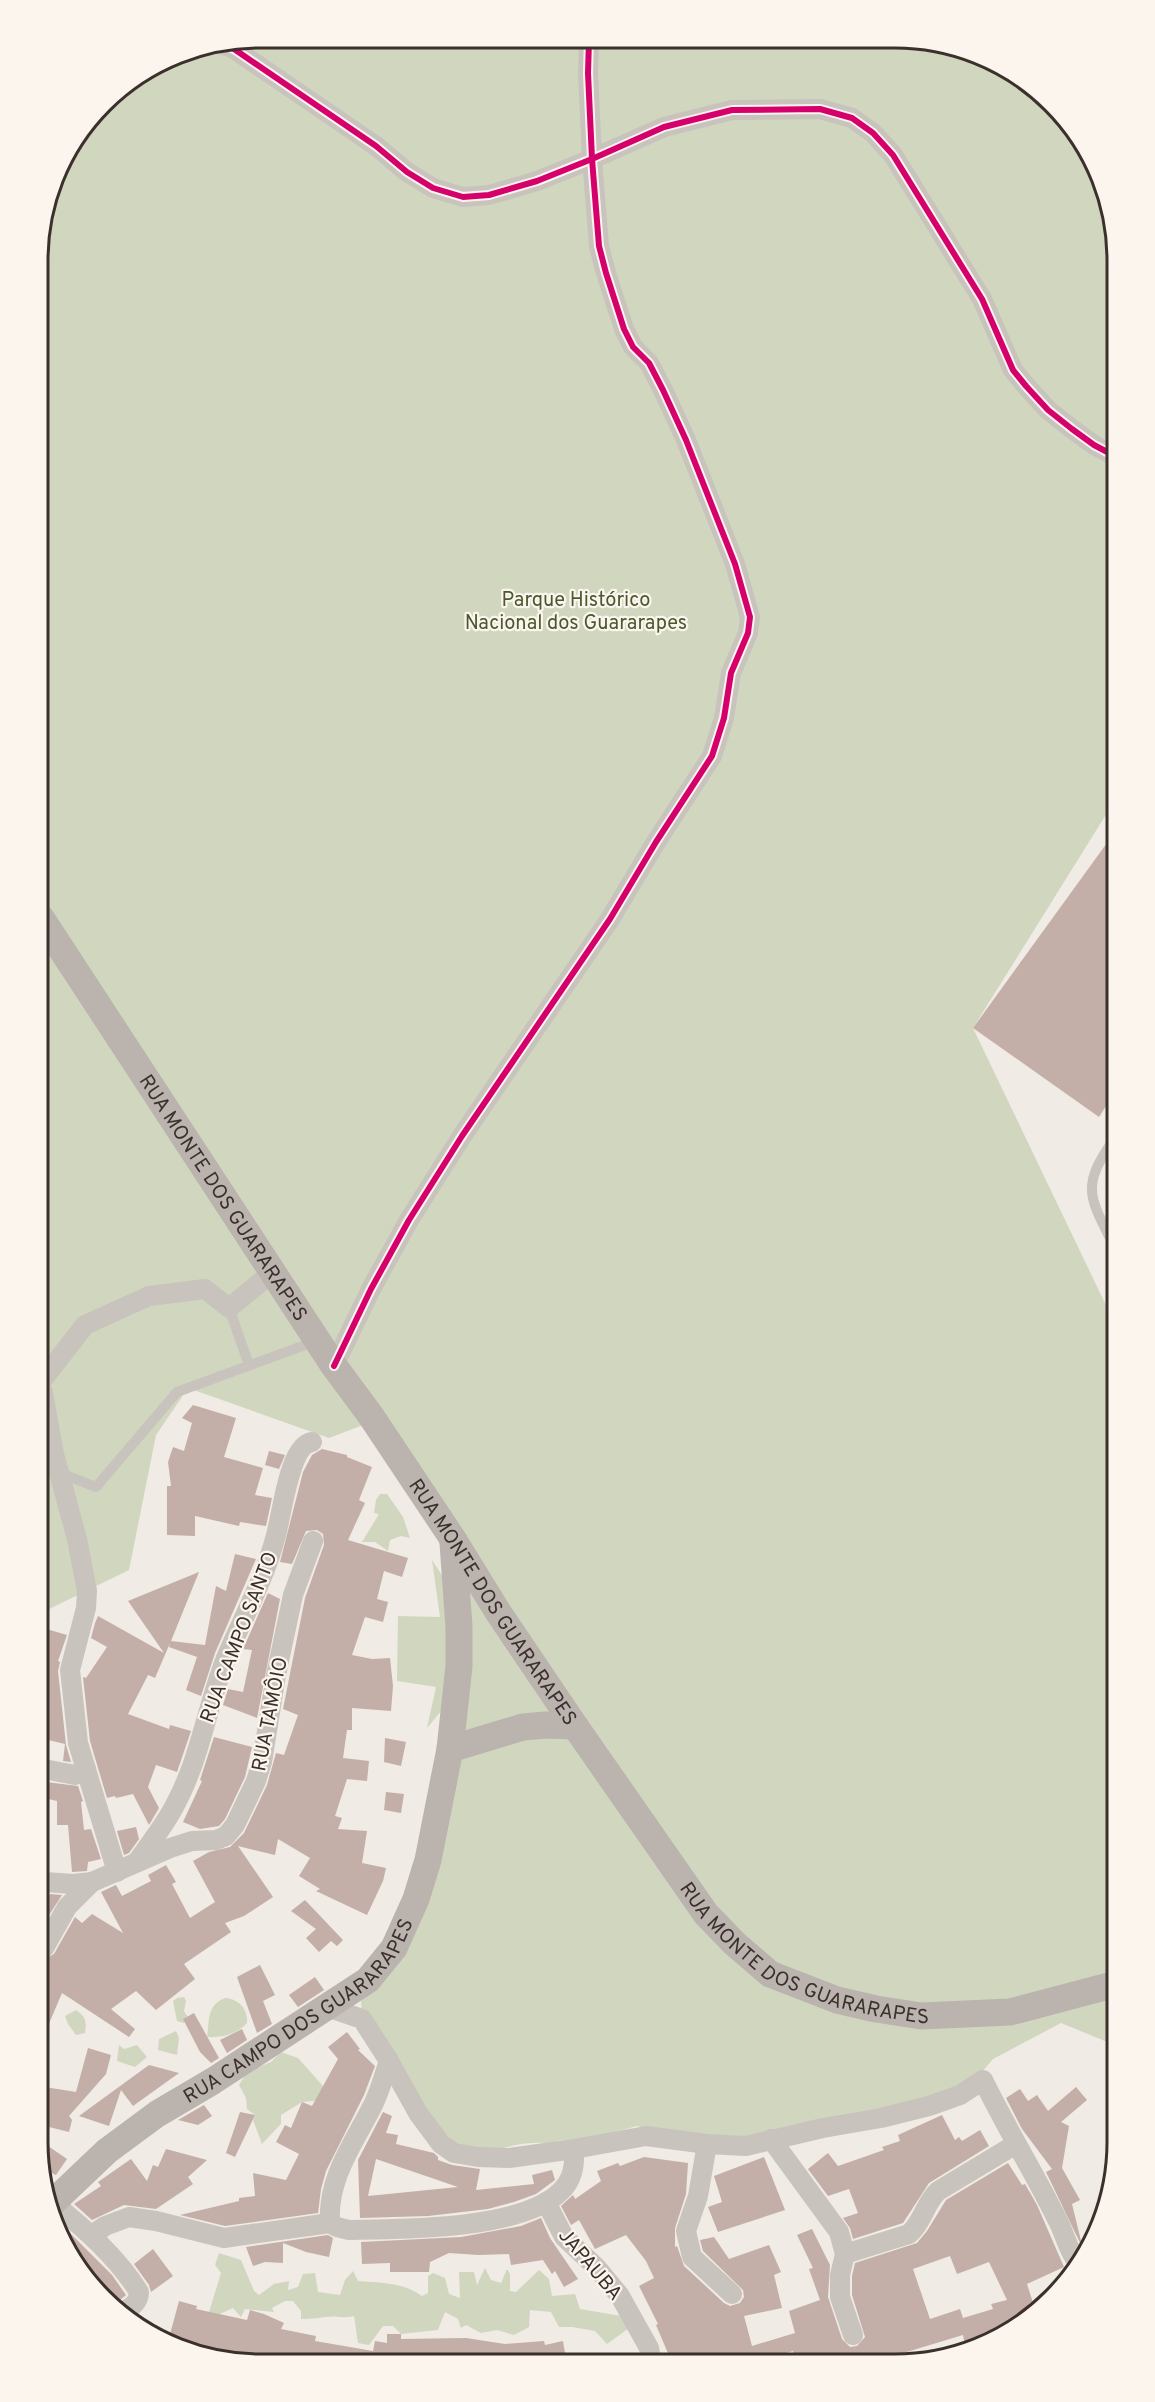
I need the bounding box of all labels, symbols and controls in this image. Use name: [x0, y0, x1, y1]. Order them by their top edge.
park label: Parque Histórico Nacional dos Guararapes: [465, 588, 687, 637]
street label: RUA MONTE DOS GUARARAPES: [132, 1070, 312, 1327]
street label: RUA MONTE DOS GUARARAPES: [402, 1474, 582, 1731]
street label: RUA CAMPO SANTO: [195, 1548, 284, 1727]
street label: RUA TAMÔIO: [245, 1655, 295, 1774]
street label: RUA MONTE DOS GUARARAPES: [673, 1878, 929, 2031]
street label: RUA CAMPO DOS GUARARAPES: [179, 1915, 421, 2111]
street label: JAPAUBA: [552, 2224, 627, 2307]

